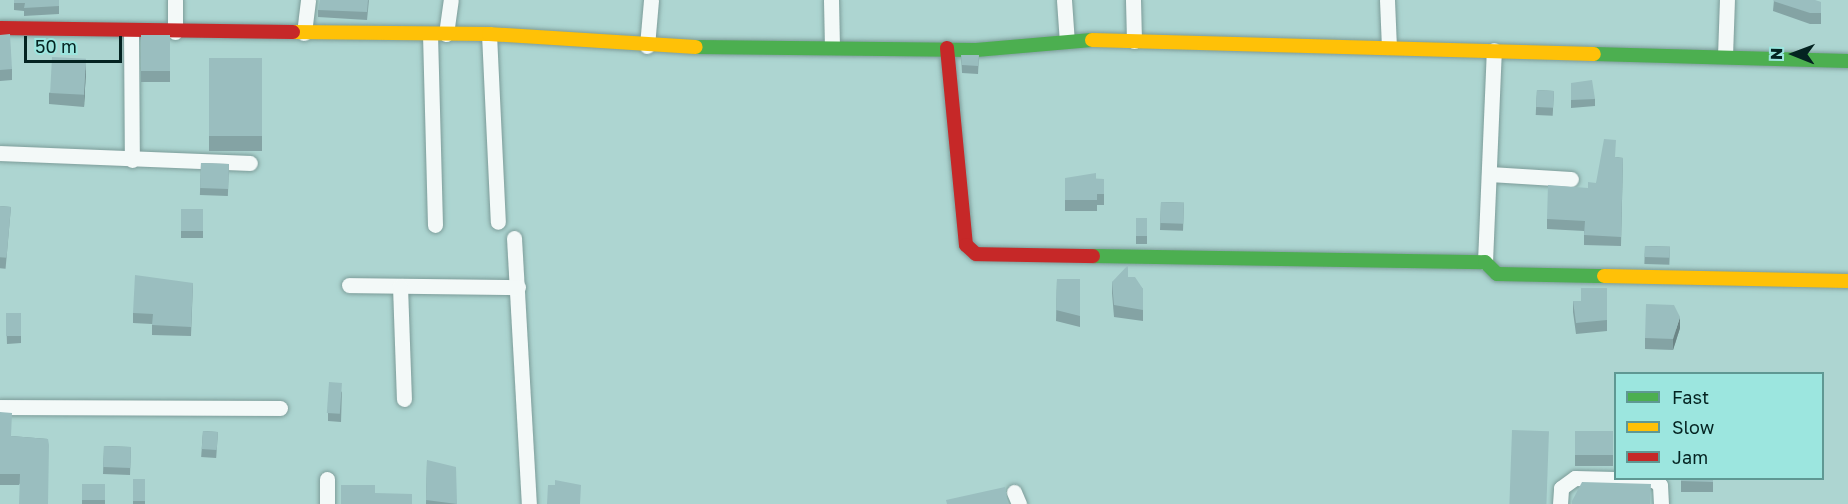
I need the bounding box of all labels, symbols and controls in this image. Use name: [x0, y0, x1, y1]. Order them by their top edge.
scale bar: [27, 24, 124, 62]
north arrow: [1764, 24, 1824, 84]
text: 50 m: [35, 35, 77, 57]
text: N: [1766, 47, 1786, 60]
legend: [1614, 372, 1824, 480]
text: Fast: [1672, 386, 1709, 408]
text: Slow: [1672, 416, 1714, 438]
text: Jam: [1672, 446, 1708, 468]

